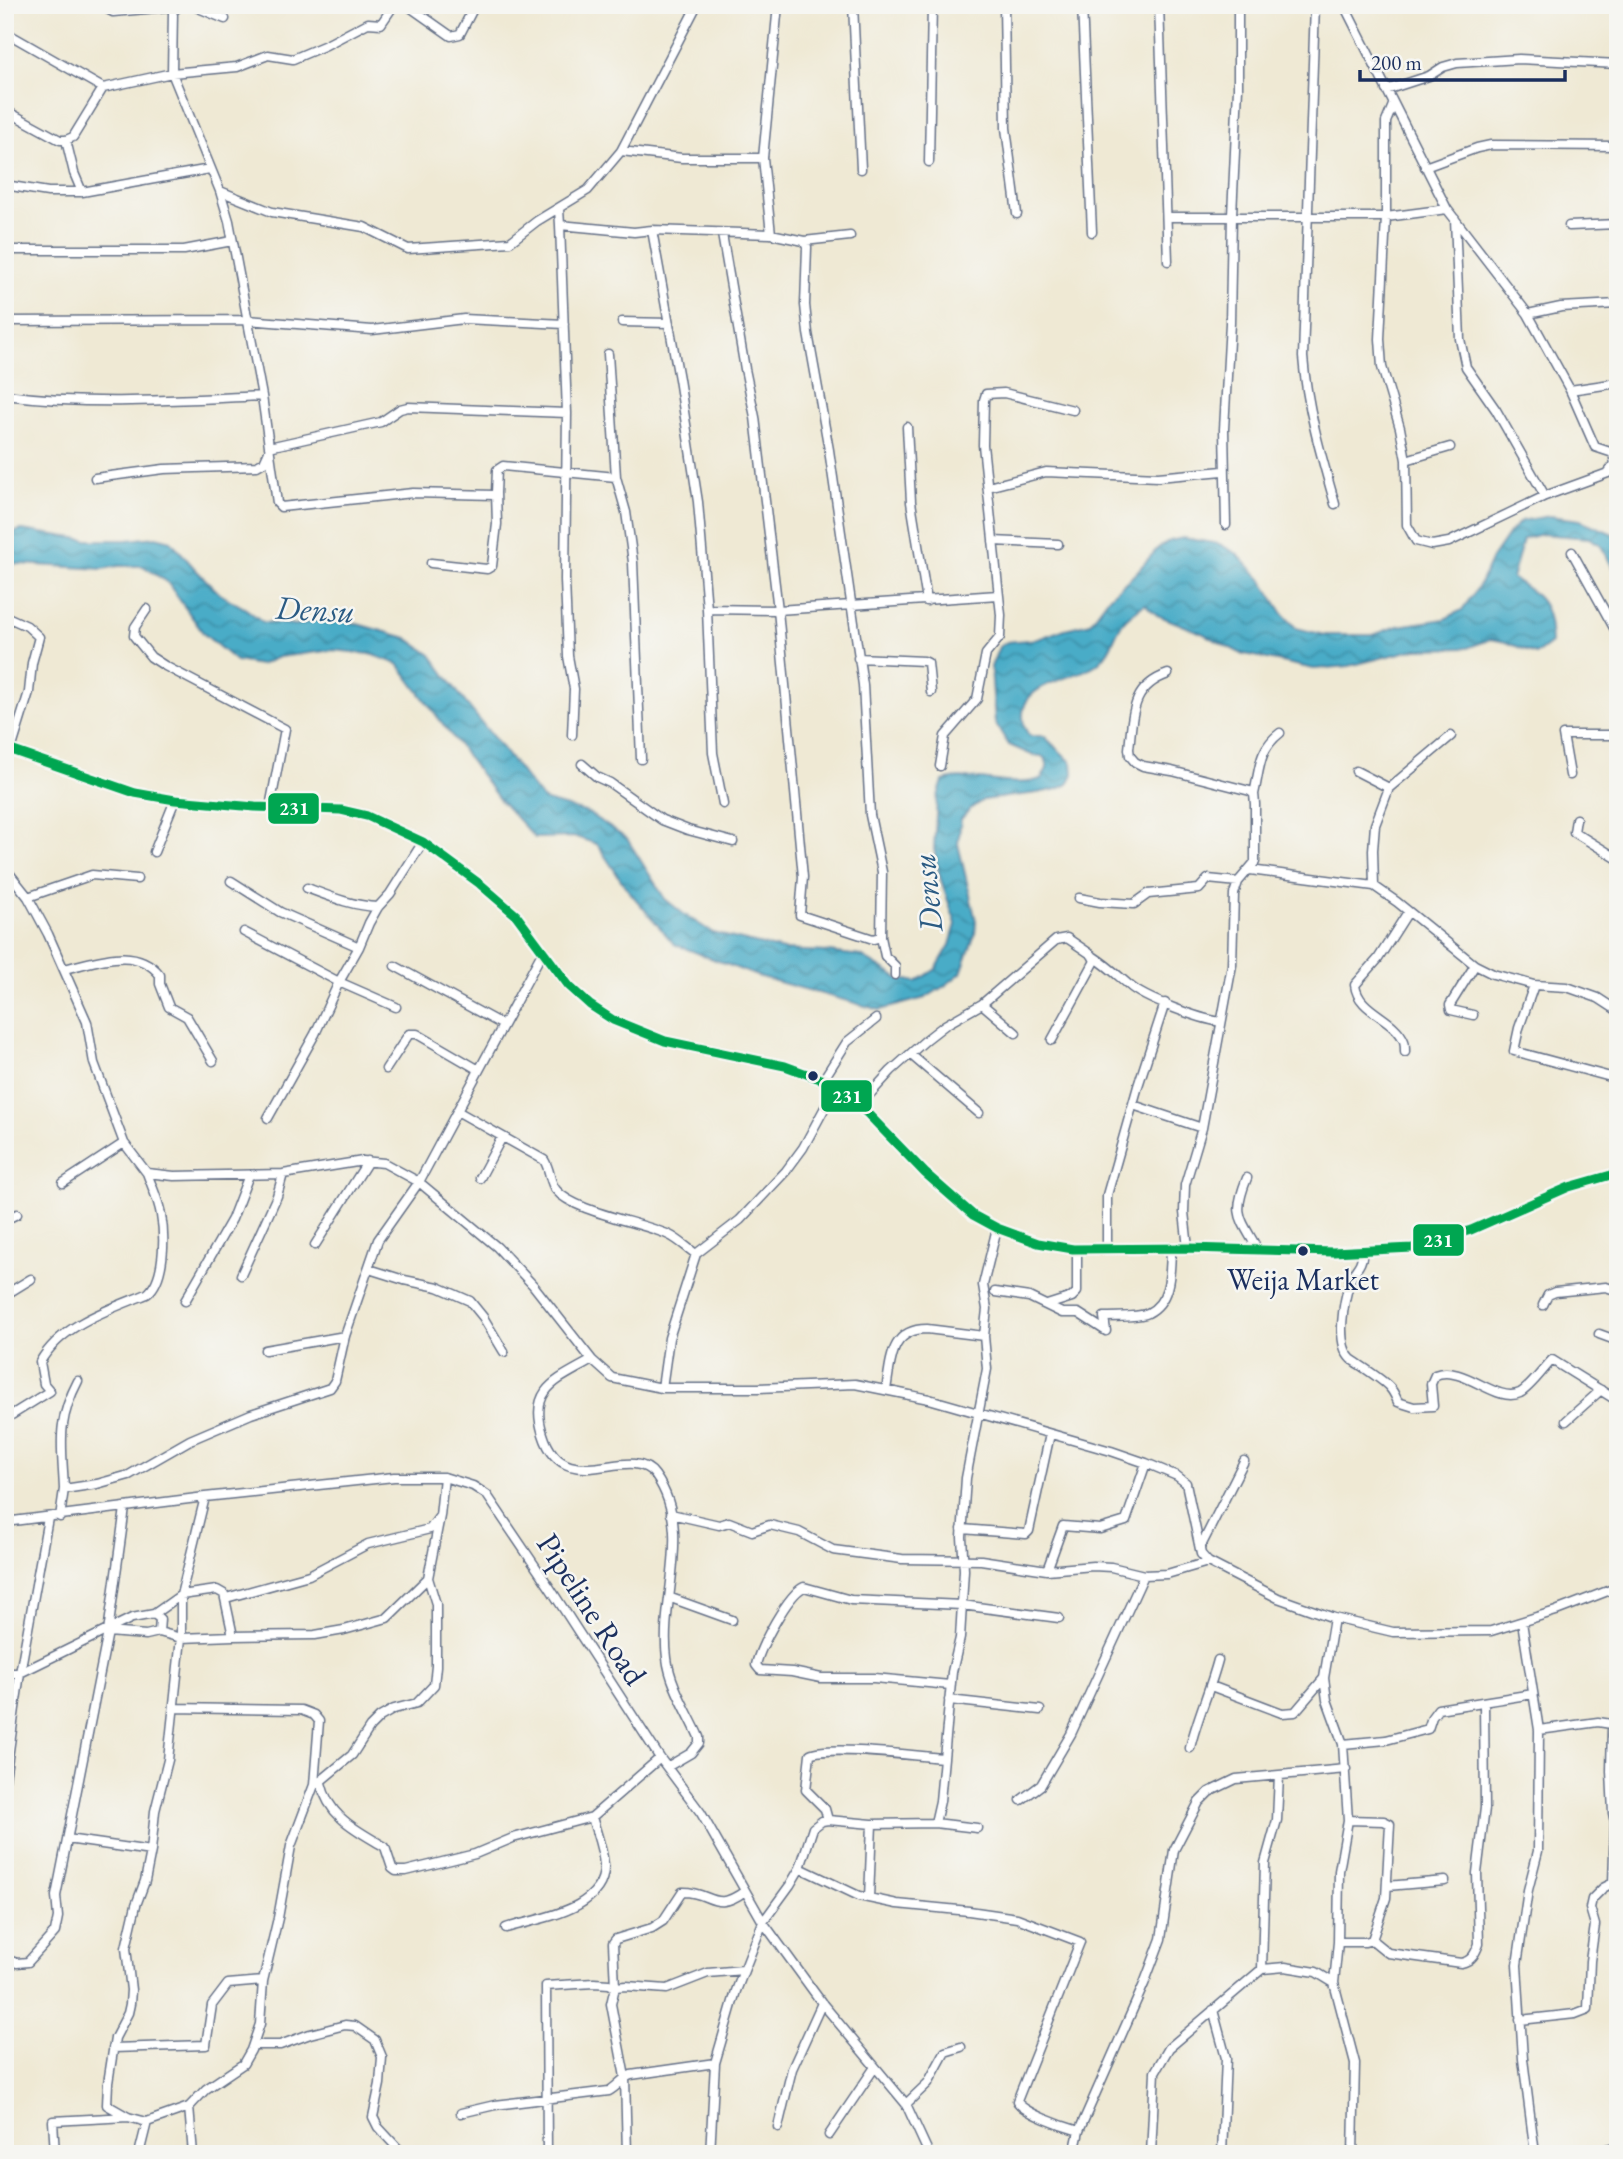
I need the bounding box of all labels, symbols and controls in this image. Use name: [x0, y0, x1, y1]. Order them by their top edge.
scale bar: [1360, 38, 1565, 82]
text: 200 m: [1371, 49, 1422, 76]
water label: Densu: [273, 585, 356, 633]
line badge: 231: [267, 792, 320, 825]
text: 231: [279, 796, 309, 821]
water label: Densu: [901, 851, 953, 936]
unlabelled marker: [806, 1069, 820, 1083]
line badge: 231: [820, 1079, 873, 1113]
text: 231: [832, 1084, 862, 1109]
line badge: 231: [1412, 1223, 1465, 1257]
text: 231: [1423, 1228, 1453, 1253]
marker: Weija Market: [1296, 1244, 1310, 1258]
place label: Weija Market: [1227, 1260, 1380, 1299]
street label: Pipeline Road: [527, 1525, 657, 1694]

